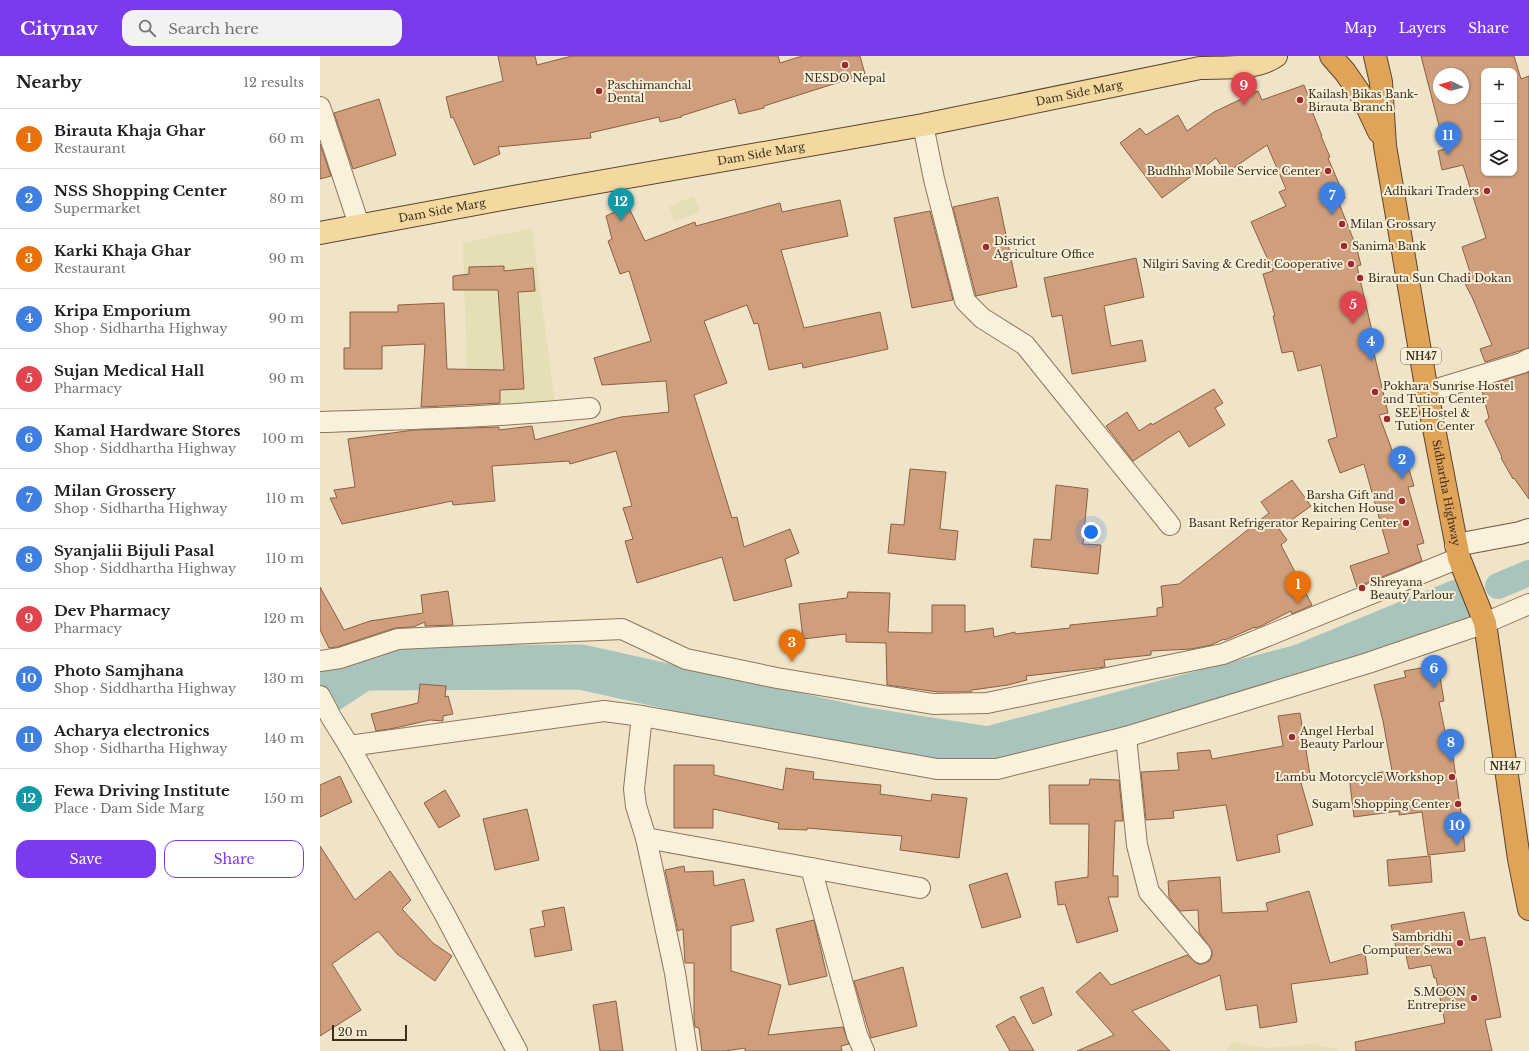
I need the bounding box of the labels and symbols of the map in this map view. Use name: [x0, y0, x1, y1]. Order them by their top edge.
marker: NESDO Nepal: [840, 60, 850, 70]
north arrow: [1433, 68, 1469, 104]
place label: NESDO Nepal: [804, 71, 886, 85]
pin: 9: [1231, 72, 1257, 105]
street label: Dam Side Marg: [1034, 77, 1124, 109]
place label: Paschimanchal Dental: [607, 78, 692, 105]
marker: Paschimanchal Dental: [594, 86, 604, 96]
place label: Kailash Bikas Bank- Birauta Branch: [1308, 87, 1419, 114]
marker: Kailash Bikas Bank- Birauta Branch: [1295, 95, 1305, 105]
pin: 11: [1435, 122, 1461, 155]
street label: Dam Side Marg: [716, 139, 806, 168]
place label: Budhha Mobile Service Center: [1147, 164, 1321, 178]
marker: Budhha Mobile Service Center: [1323, 166, 1333, 176]
pin: 7: [1319, 182, 1345, 215]
place label: Adhikari Traders: [1383, 184, 1479, 198]
marker: Adhikari Traders: [1482, 186, 1492, 196]
pin: 12: [608, 188, 634, 221]
street label: Dam Side Marg: [397, 195, 487, 225]
place label: Milan Grossary: [1350, 217, 1436, 231]
marker: Milan Grossary: [1337, 219, 1347, 229]
place label: District Agriculture Office: [993, 234, 1094, 261]
place label: Sanima Bank: [1352, 239, 1427, 253]
marker: Sanima Bank: [1339, 241, 1349, 251]
marker: District Agriculture Office: [981, 242, 991, 252]
place label: Nilgiri Saving & Credit Cooperative: [1142, 257, 1343, 271]
marker: Nilgiri Saving & Credit Cooperative: [1346, 259, 1356, 269]
place label: Birauta Sun Chadi Dokan: [1368, 271, 1512, 285]
marker: Birauta Sun Chadi Dokan: [1355, 273, 1365, 283]
pin: 5: [1340, 291, 1366, 324]
pin: 4: [1358, 328, 1384, 361]
road number: NH47: [1401, 348, 1441, 364]
place label: Pokhara Sunrise Hostel and Tution Center: [1383, 379, 1514, 406]
marker: Pokhara Sunrise Hostel and Tution Center: [1370, 387, 1380, 397]
place label: SEE Hostel & Tution Center: [1395, 406, 1476, 433]
marker: SEE Hostel & Tution Center: [1382, 414, 1392, 424]
street label: Sidhartha Highway: [1429, 438, 1464, 547]
pin: 2: [1389, 446, 1415, 479]
place label: Barsha Gift and kitchen House: [1306, 488, 1395, 515]
marker: Barsha Gift and kitchen House: [1397, 496, 1407, 506]
place label: Basant Refrigerator Repairing Center: [1189, 516, 1399, 530]
marker: Basant Refrigerator Repairing Center: [1401, 518, 1411, 528]
your location: [1081, 522, 1101, 542]
pin: 1: [1285, 571, 1311, 604]
place label: Shreyana Beauty Parlour: [1370, 575, 1455, 602]
marker: Shreyana Beauty Parlour: [1357, 583, 1367, 593]
pin: 3: [779, 629, 805, 662]
pin: 6: [1421, 655, 1447, 688]
place label: Angel Herbal Beauty Parlour: [1299, 724, 1385, 751]
pin: 8: [1438, 729, 1464, 762]
marker: Angel Herbal Beauty Parlour: [1287, 732, 1297, 742]
road number: NH47: [1485, 758, 1525, 774]
place label: Lambu Motorcycle Workshop: [1275, 770, 1444, 784]
marker: Lambu Motorcycle Workshop: [1447, 772, 1457, 782]
place label: Sugam Shopping Center: [1312, 797, 1451, 811]
marker: Sugam Shopping Center: [1453, 799, 1463, 809]
pin: 10: [1444, 812, 1470, 845]
place label: Sambridhi Computer Sewa: [1362, 930, 1453, 957]
marker: Sambridhi Computer Sewa: [1455, 938, 1465, 948]
place label: S.MOON Entreprise: [1407, 985, 1466, 1012]
marker: S.MOON Entreprise: [1469, 993, 1479, 1003]
scale bar: [332, 1023, 407, 1042]

